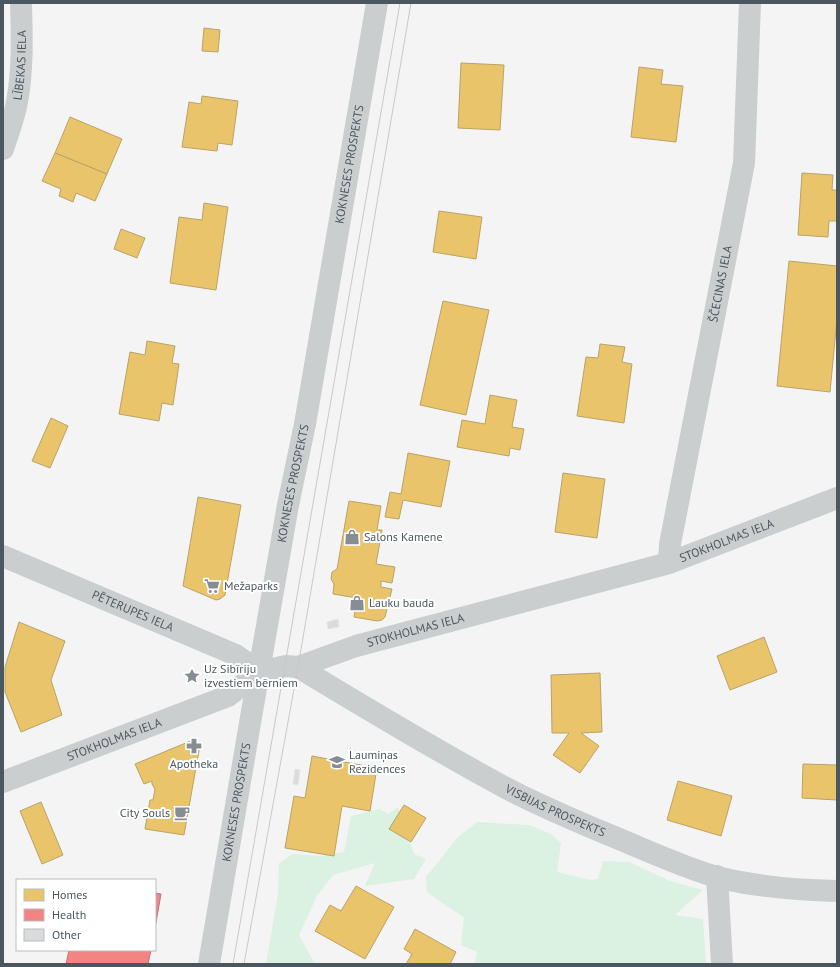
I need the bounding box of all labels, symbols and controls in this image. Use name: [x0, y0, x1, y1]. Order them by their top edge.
street label: LĪBEKAS IELA: [9, 30, 29, 101]
street label: KOKNESES PROSPEKTS: [331, 104, 366, 225]
street label: ŠČECINAS IELA: [705, 244, 735, 323]
street label: KOKNESES PROSPEKTS: [274, 423, 312, 544]
street label: STOKHOLMAS IELA: [677, 515, 776, 565]
shop icon: Salons Kamene: [343, 528, 361, 546]
place label: Salons Kamene: [364, 529, 443, 544]
supermarket icon: Mežaparks: [203, 577, 221, 595]
place label: Mežaparks: [224, 578, 278, 593]
street label: PĒTERUPES IELA: [90, 587, 176, 635]
shop icon: Lauku bauda: [348, 594, 366, 612]
place label: Lauku bauda: [369, 595, 434, 610]
street label: STOKHOLMAS IELA: [365, 610, 466, 650]
place label: Uz Sibīriju izvestiem bērniem: [204, 661, 298, 690]
place icon: Uz Sibīriju izvestiem bērniem: [183, 667, 201, 685]
street label: STOKHOLMAS IELA: [65, 714, 163, 764]
pharmacy icon: Apotheka: [185, 737, 203, 755]
street label: KOKNESES PROSPEKTS: [219, 742, 253, 863]
place label: Laumiņas Rezidences: [349, 747, 406, 776]
school or university icon: Laumiņas Rezidences: [328, 753, 346, 771]
place label: Apotheka: [170, 756, 218, 771]
street label: VISBIJAS PROSPEKTS: [502, 780, 608, 840]
cafe icon: City Souls: [173, 804, 191, 822]
place label: City Souls: [120, 805, 170, 820]
legend: [16, 879, 156, 951]
text: Homes: [52, 887, 87, 902]
text: Health: [52, 907, 86, 922]
text: Other: [52, 927, 81, 942]

